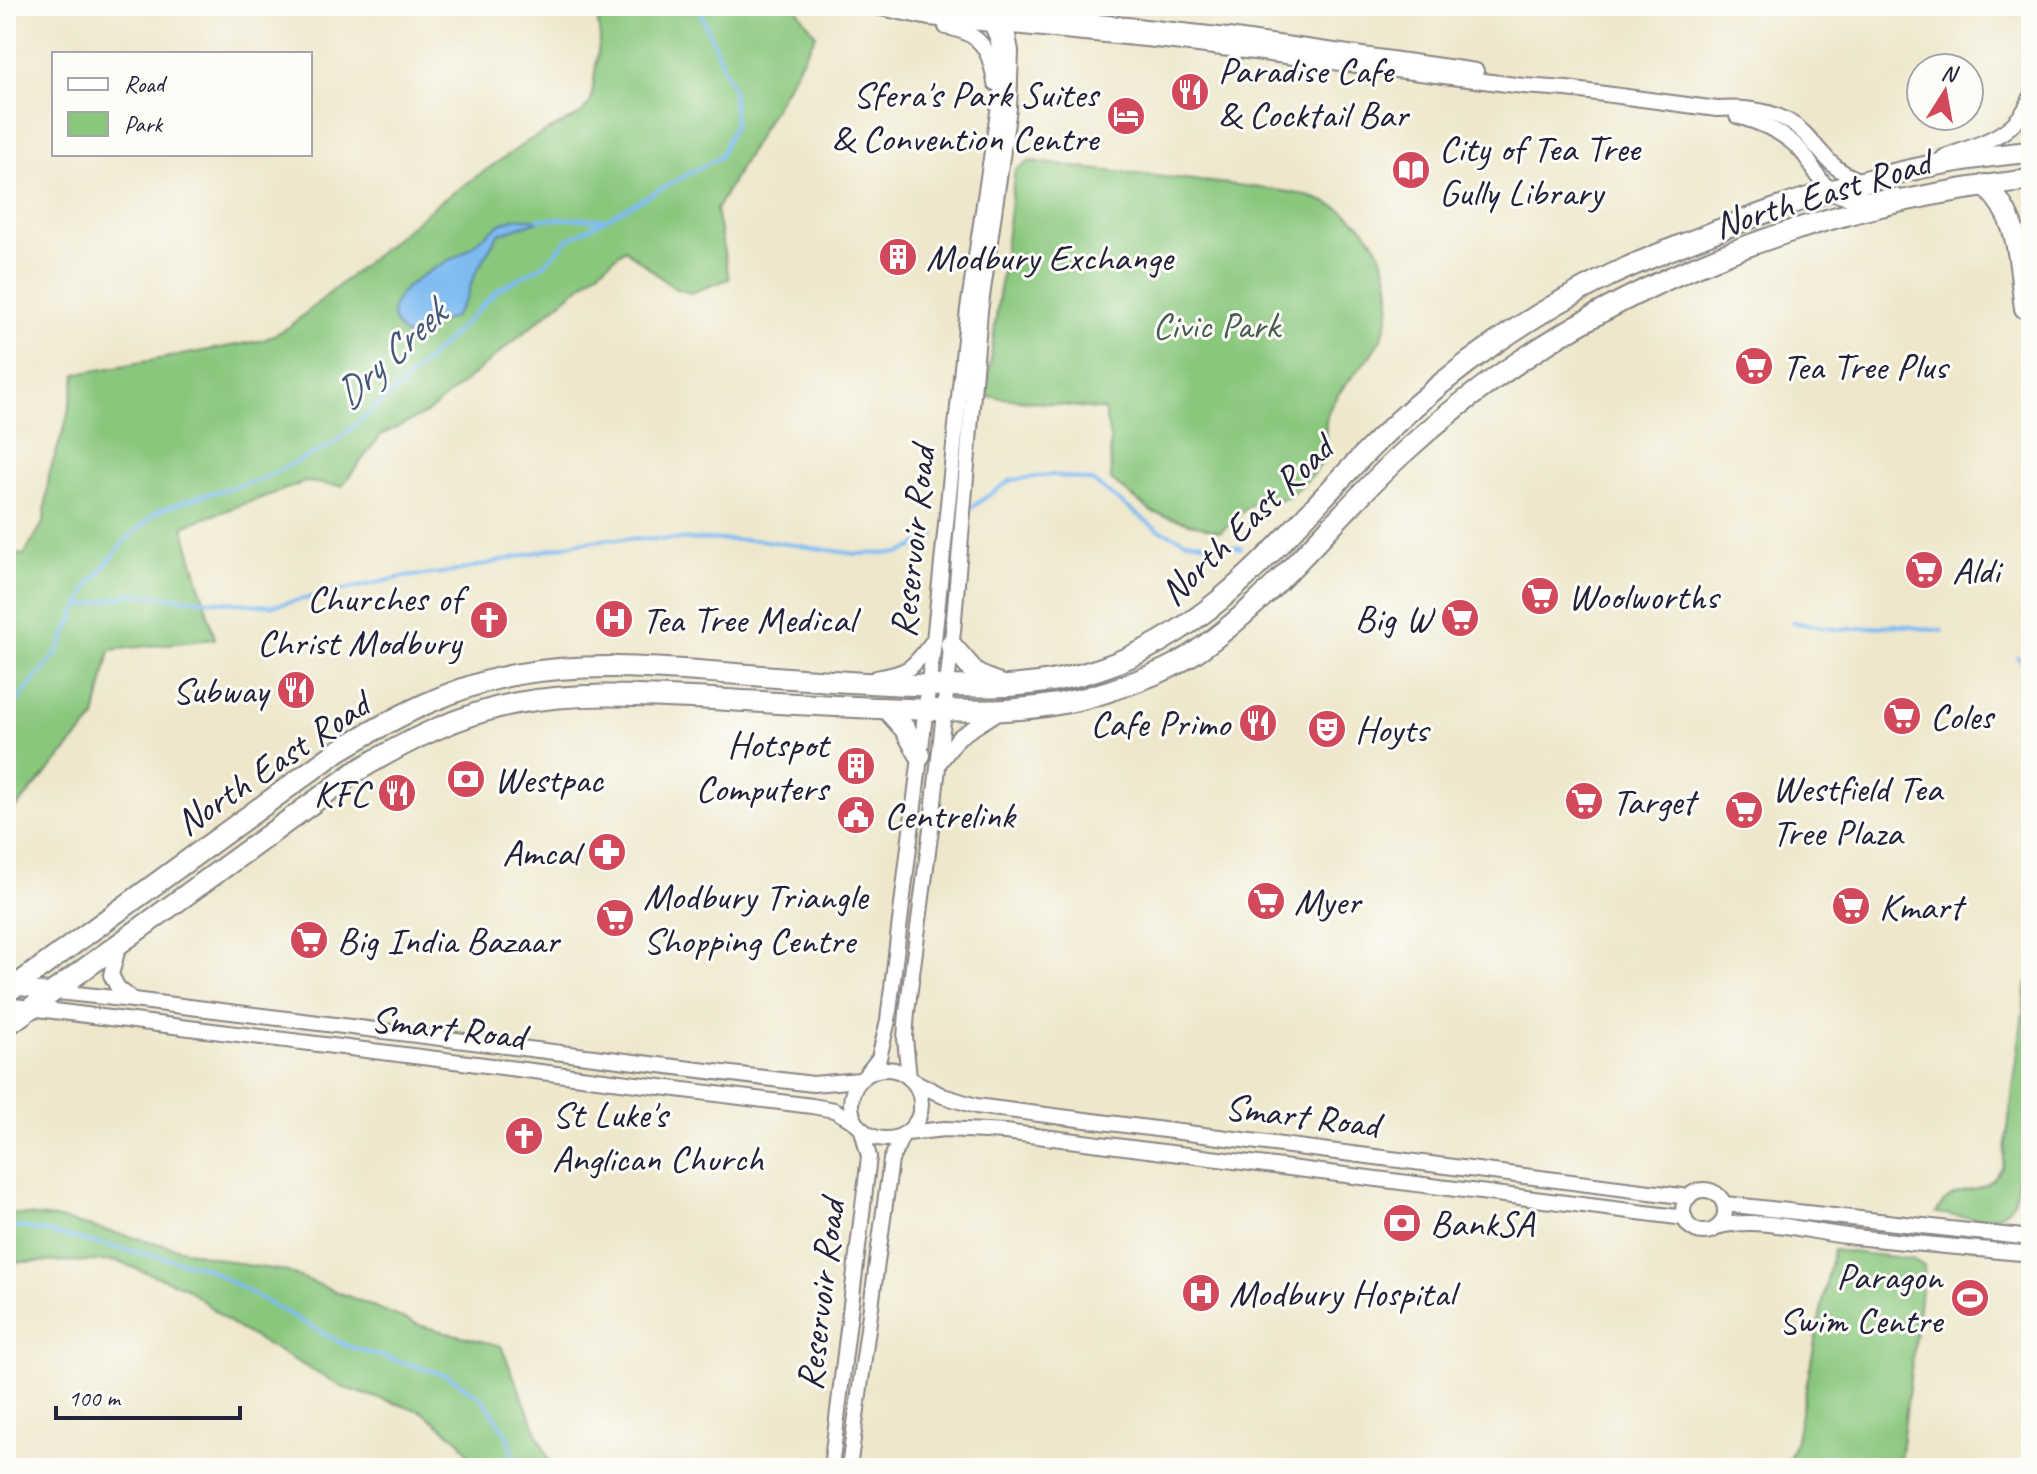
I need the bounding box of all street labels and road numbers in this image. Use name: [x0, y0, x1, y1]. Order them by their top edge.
street label: North East Road: [1708, 137, 1941, 249]
street label: North East Road: [1149, 422, 1347, 615]
street label: Reservoir Road: [879, 438, 947, 640]
street label: North East Road: [166, 678, 382, 846]
street label: Smart Road: [368, 995, 534, 1061]
street label: Smart Road: [1222, 1083, 1388, 1149]
street label: Reservoir Road: [786, 1191, 856, 1393]

